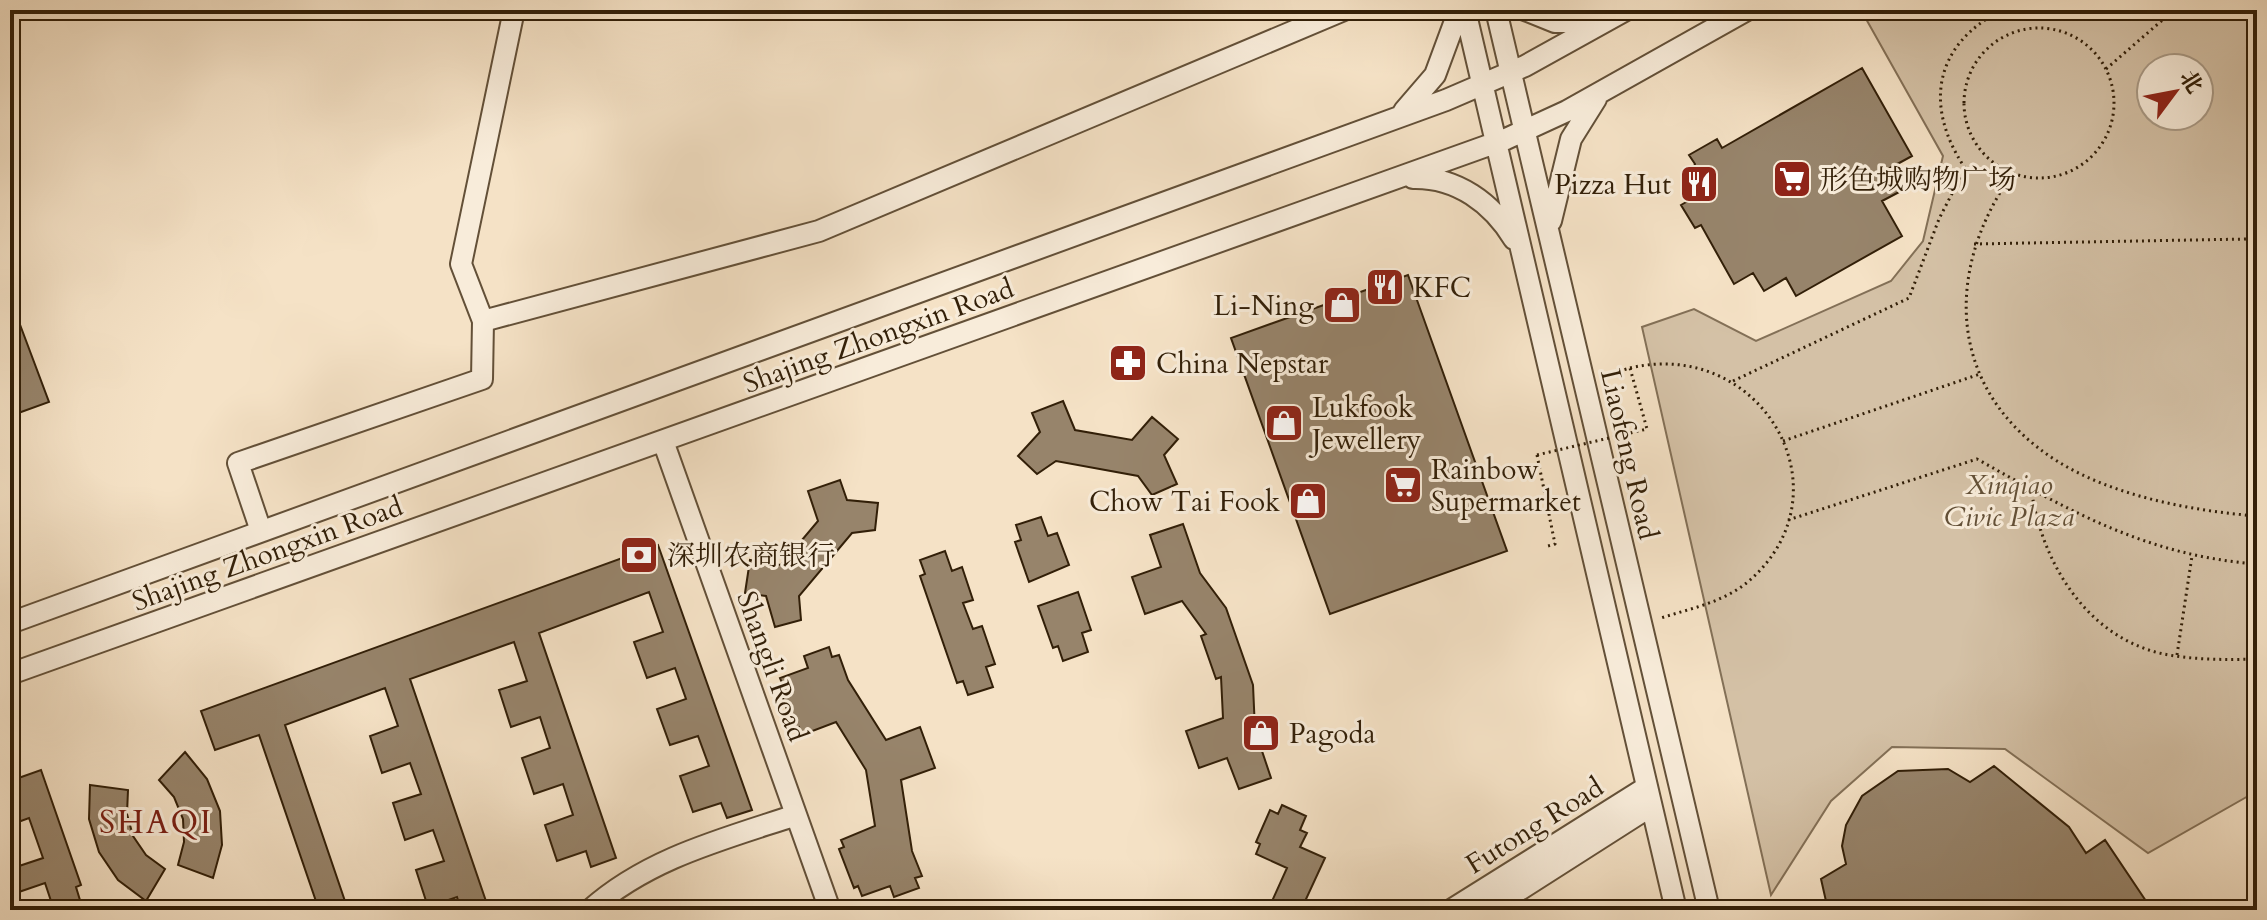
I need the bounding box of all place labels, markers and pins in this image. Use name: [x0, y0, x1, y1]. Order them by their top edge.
supermarket icon: 形色城购物广场: [1771, 158, 1813, 200]
place label: 形色城购物广场: [1820, 161, 2016, 199]
restaurant icon: Pizza Hut: [1678, 163, 1720, 205]
place label: Pizza Hut: [1554, 166, 1671, 204]
restaurant icon: KFC: [1364, 266, 1406, 308]
place label: KFC: [1413, 269, 1471, 307]
shop icon: Li-Ning: [1321, 284, 1363, 326]
place label: Li-Ning: [1213, 287, 1314, 325]
pharmacy icon: China Nepstar: [1107, 342, 1149, 384]
place label: China Nepstar: [1156, 345, 1329, 383]
place label: Lukfook Jewellery: [1308, 389, 1422, 459]
shop icon: Lukfook Jewellery: [1263, 402, 1305, 444]
place label: Rainbow Supermarket: [1431, 451, 1581, 521]
supermarket icon: Rainbow Supermarket: [1382, 464, 1424, 506]
shop icon: Chow Tai Fook: [1287, 480, 1329, 522]
place label: Chow Tai Fook: [1089, 483, 1280, 521]
bank icon: 深圳农商银行: [618, 534, 660, 576]
place label: 深圳农商银行: [667, 537, 835, 575]
shop icon: Pagoda: [1240, 712, 1282, 754]
place label: Pagoda: [1289, 715, 1376, 753]

